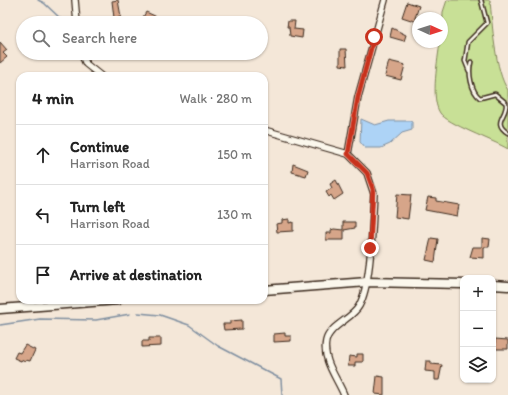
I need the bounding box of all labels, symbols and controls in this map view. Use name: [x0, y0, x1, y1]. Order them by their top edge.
north arrow: [412, 12, 448, 48]
search box: [16, 16, 268, 60]
icon: search: [30, 27, 52, 49]
route start: [365, 28, 383, 46]
text: Search here: [62, 29, 137, 47]
text: 4 min: [32, 88, 74, 108]
text: Walk · 280 m: [179, 91, 252, 106]
text: Continue: [70, 138, 129, 156]
icon: ahead: [32, 144, 54, 166]
text: 150 m: [217, 147, 252, 162]
text: Harrison Road: [70, 156, 150, 171]
text: Turn left: [70, 198, 125, 216]
icon: left: [32, 204, 54, 226]
text: 130 m: [217, 207, 252, 222]
text: Harrison Road: [70, 216, 150, 231]
route end: [361, 239, 379, 257]
icon: arrive: [32, 264, 54, 286]
text: Arrive at destination: [70, 266, 202, 284]
map controls: [460, 275, 496, 383]
button: +: [460, 275, 496, 311]
button: −: [460, 311, 496, 347]
button: layers: [460, 347, 496, 383]

